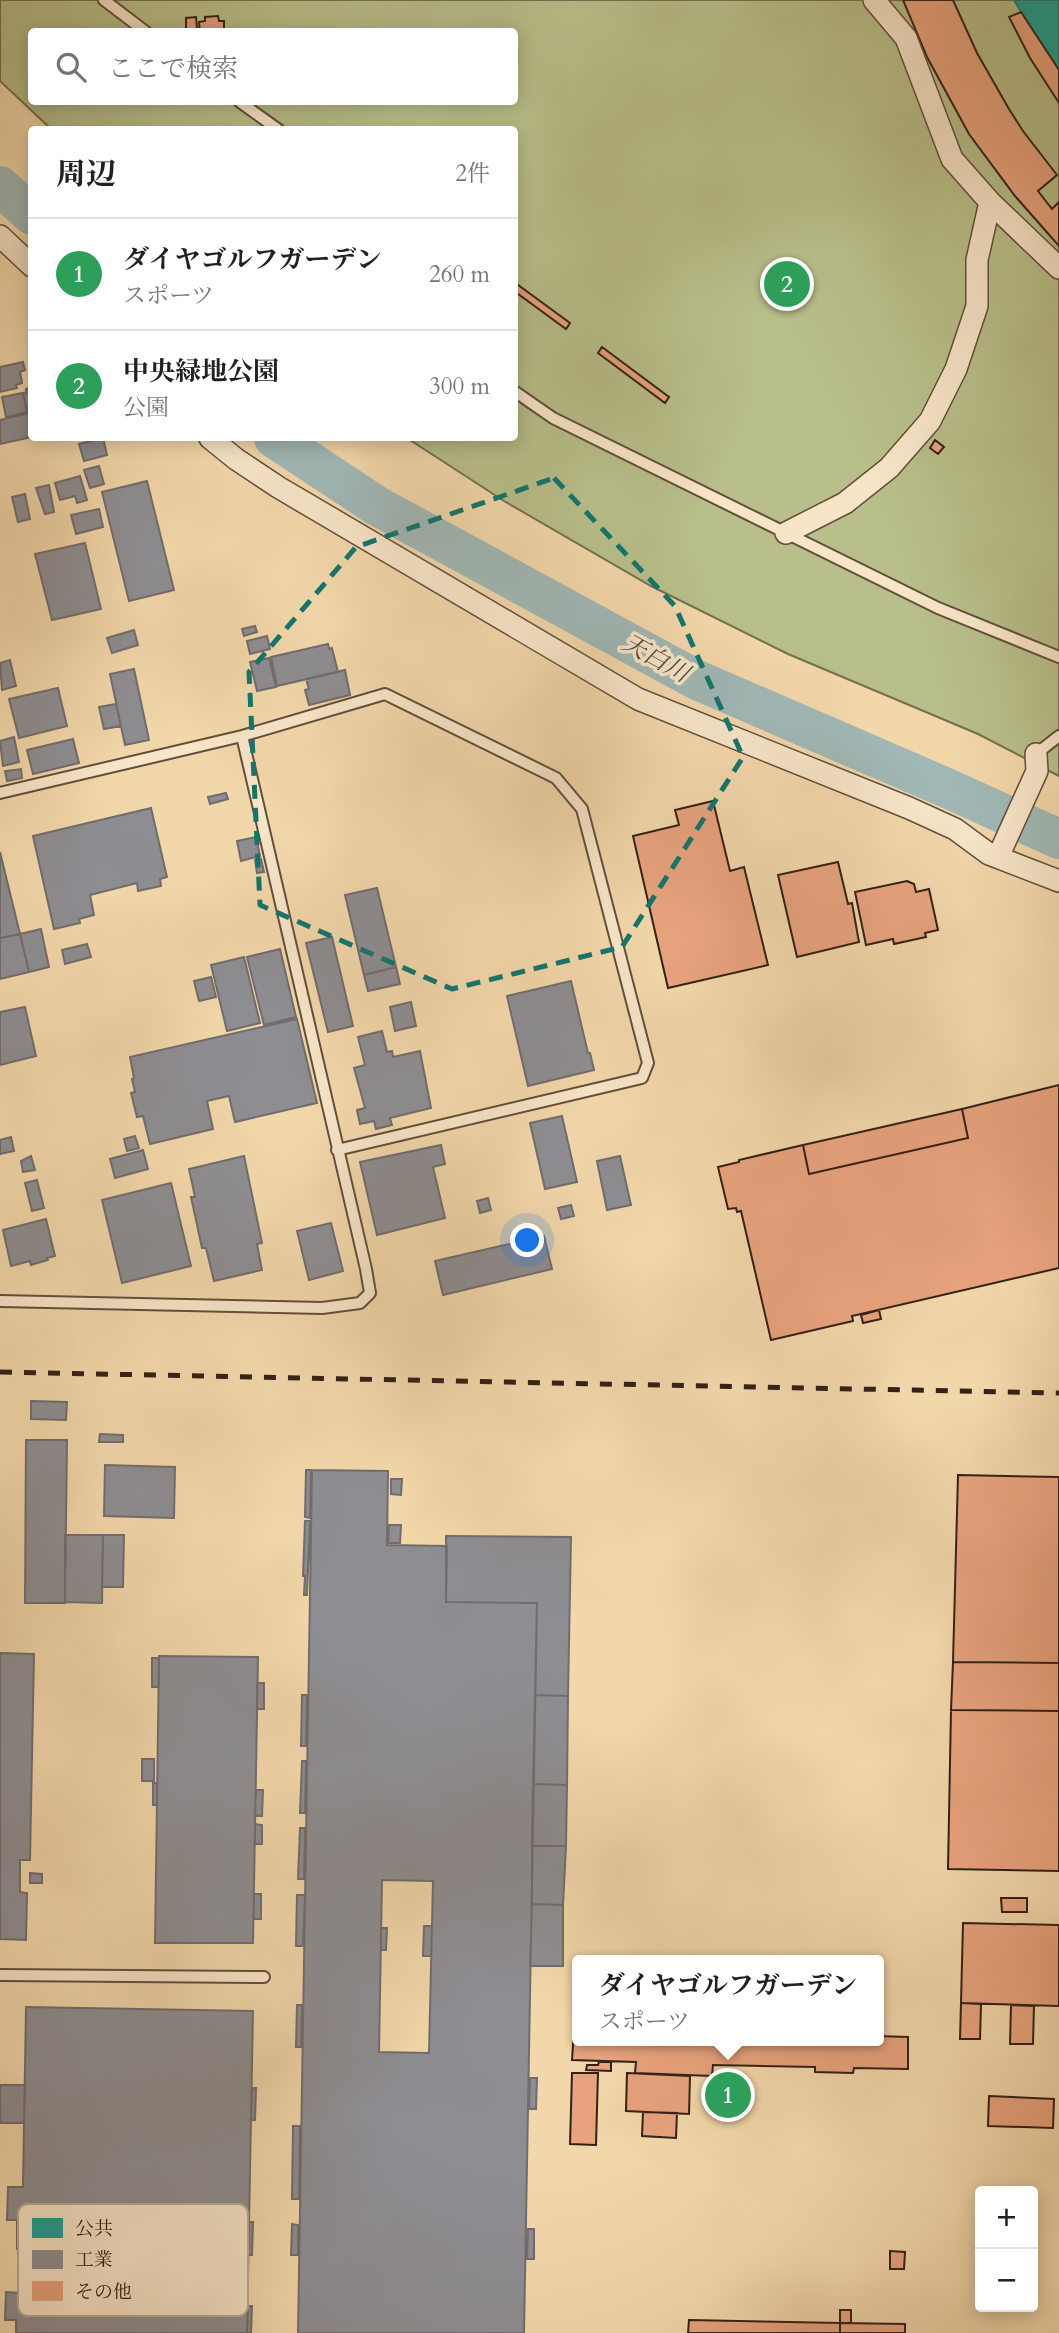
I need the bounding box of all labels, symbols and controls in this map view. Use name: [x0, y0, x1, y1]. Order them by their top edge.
search box: [28, 28, 518, 105]
icon: search: [52, 48, 90, 86]
text: ここで検索: [108, 51, 238, 86]
text: 周辺: [56, 154, 116, 195]
text: 2件: [455, 158, 490, 189]
text: ダイヤゴルフガーデン: [123, 242, 382, 277]
pin: 2: [764, 258, 810, 310]
text: 1: [73, 259, 85, 290]
text: 260 m: [429, 259, 490, 290]
text: スポーツ: [123, 280, 214, 311]
text: 中央緑地公園: [123, 354, 279, 389]
text: 2: [73, 371, 85, 402]
text: 300 m: [429, 371, 490, 402]
text: 公園: [123, 392, 169, 423]
water label: 天白川: [616, 627, 698, 692]
your location: [510, 1223, 544, 1257]
popup: [572, 1955, 884, 2046]
text: ダイヤゴルフガーデン: [599, 1968, 857, 2003]
text: スポーツ: [599, 2006, 690, 2037]
pin: 1: [705, 2069, 751, 2121]
map controls: [975, 2186, 1038, 2312]
button: +: [975, 2186, 1038, 2249]
legend: [18, 2204, 248, 2316]
text: 公共: [75, 2216, 113, 2242]
text: 工業: [75, 2247, 113, 2273]
button: −: [975, 2249, 1038, 2312]
text: その他: [75, 2279, 132, 2305]

